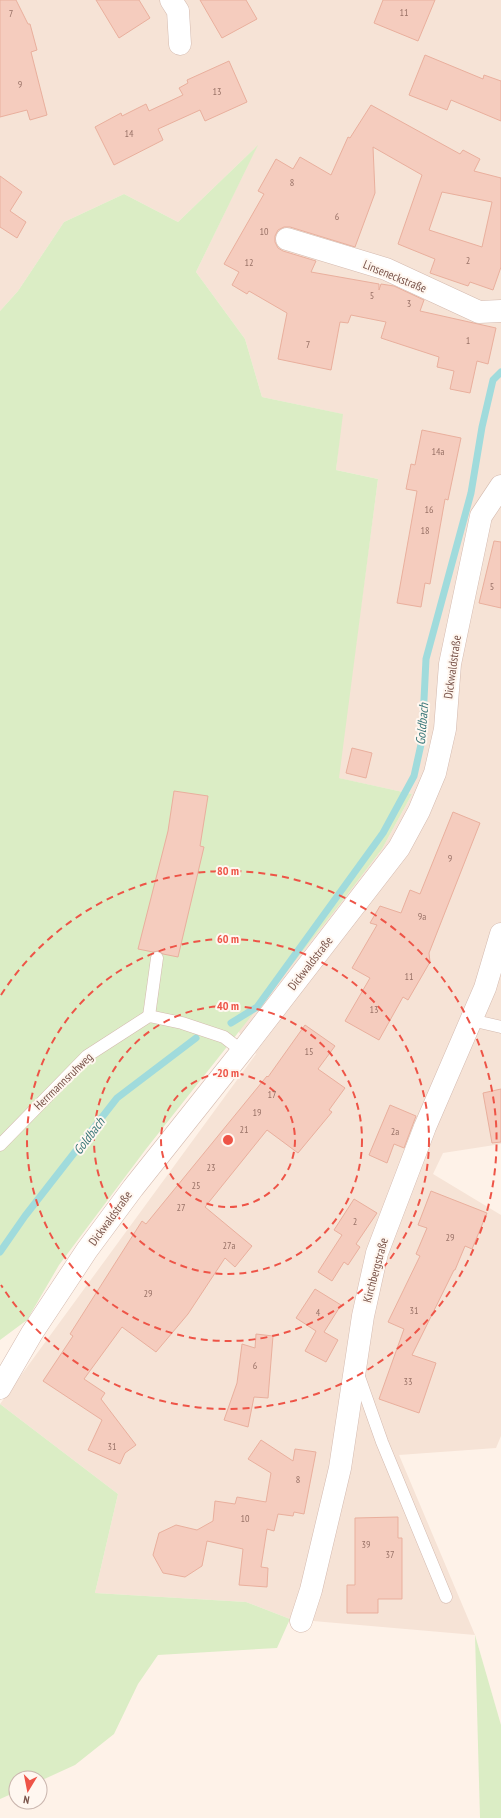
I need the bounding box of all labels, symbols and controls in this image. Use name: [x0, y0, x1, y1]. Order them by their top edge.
house number: 11: [400, 6, 409, 19]
house number: 7: [9, 7, 13, 20]
house number: 9: [18, 78, 22, 91]
house number: 13: [213, 85, 222, 98]
house number: 14: [125, 127, 134, 140]
house number: 8: [290, 176, 294, 189]
house number: 6: [335, 210, 340, 223]
house number: 10: [260, 225, 269, 238]
house number: 2: [466, 254, 470, 267]
house number: 12: [245, 256, 254, 269]
street label: Linseneckstraße: [361, 256, 429, 296]
house number: 5: [370, 289, 374, 302]
house number: 3: [407, 297, 411, 310]
house number: 1: [466, 334, 470, 347]
house number: 7: [306, 338, 310, 351]
house number: 14a: [432, 445, 445, 458]
house number: 16: [425, 503, 434, 516]
house number: 18: [421, 524, 430, 537]
house number: 5: [490, 580, 494, 593]
street label: Dickwaldstraße: [440, 634, 464, 700]
water label: Goldbach: [412, 701, 432, 746]
house number: 9: [448, 852, 452, 865]
text: 80 m: [217, 863, 239, 878]
house number: 9a: [418, 910, 426, 923]
text: 60 m: [217, 931, 239, 946]
street label: Dickwaldstraße: [284, 933, 336, 993]
house number: 11: [405, 970, 414, 983]
text: 40 m: [217, 998, 239, 1013]
house number: 13: [370, 1003, 379, 1016]
house number: 15: [305, 1045, 314, 1058]
street label: Herrmannsruhweg: [30, 1049, 96, 1113]
text: 20 m: [217, 1065, 239, 1080]
house number: 17: [268, 1088, 277, 1101]
house number: 19: [253, 1106, 262, 1119]
water label: Goldbach: [70, 1113, 109, 1158]
house number: 21: [240, 1123, 249, 1136]
house number: 2a: [391, 1125, 399, 1138]
centre of rings: [221, 1133, 235, 1147]
house number: 23: [207, 1161, 216, 1174]
house number: 25: [192, 1179, 201, 1192]
street label: Dickwaldstraße: [85, 1188, 135, 1248]
house number: 27: [177, 1201, 186, 1214]
house number: 2: [353, 1215, 357, 1228]
house number: 29: [446, 1231, 455, 1244]
street label: Kirchbergstraße: [359, 1236, 391, 1304]
house number: 27a: [223, 1239, 235, 1252]
house number: 29: [144, 1287, 153, 1300]
house number: 31: [410, 1304, 419, 1317]
house number: 4: [316, 1306, 321, 1319]
house number: 6: [253, 1359, 258, 1372]
house number: 33: [404, 1375, 413, 1388]
house number: 31: [108, 1440, 117, 1453]
house number: 8: [296, 1473, 300, 1486]
house number: 10: [241, 1512, 250, 1525]
house number: 39: [362, 1538, 371, 1551]
house number: 37: [386, 1548, 395, 1561]
north arrow: [8, 1770, 48, 1810]
text: N: [22, 1792, 30, 1807]

